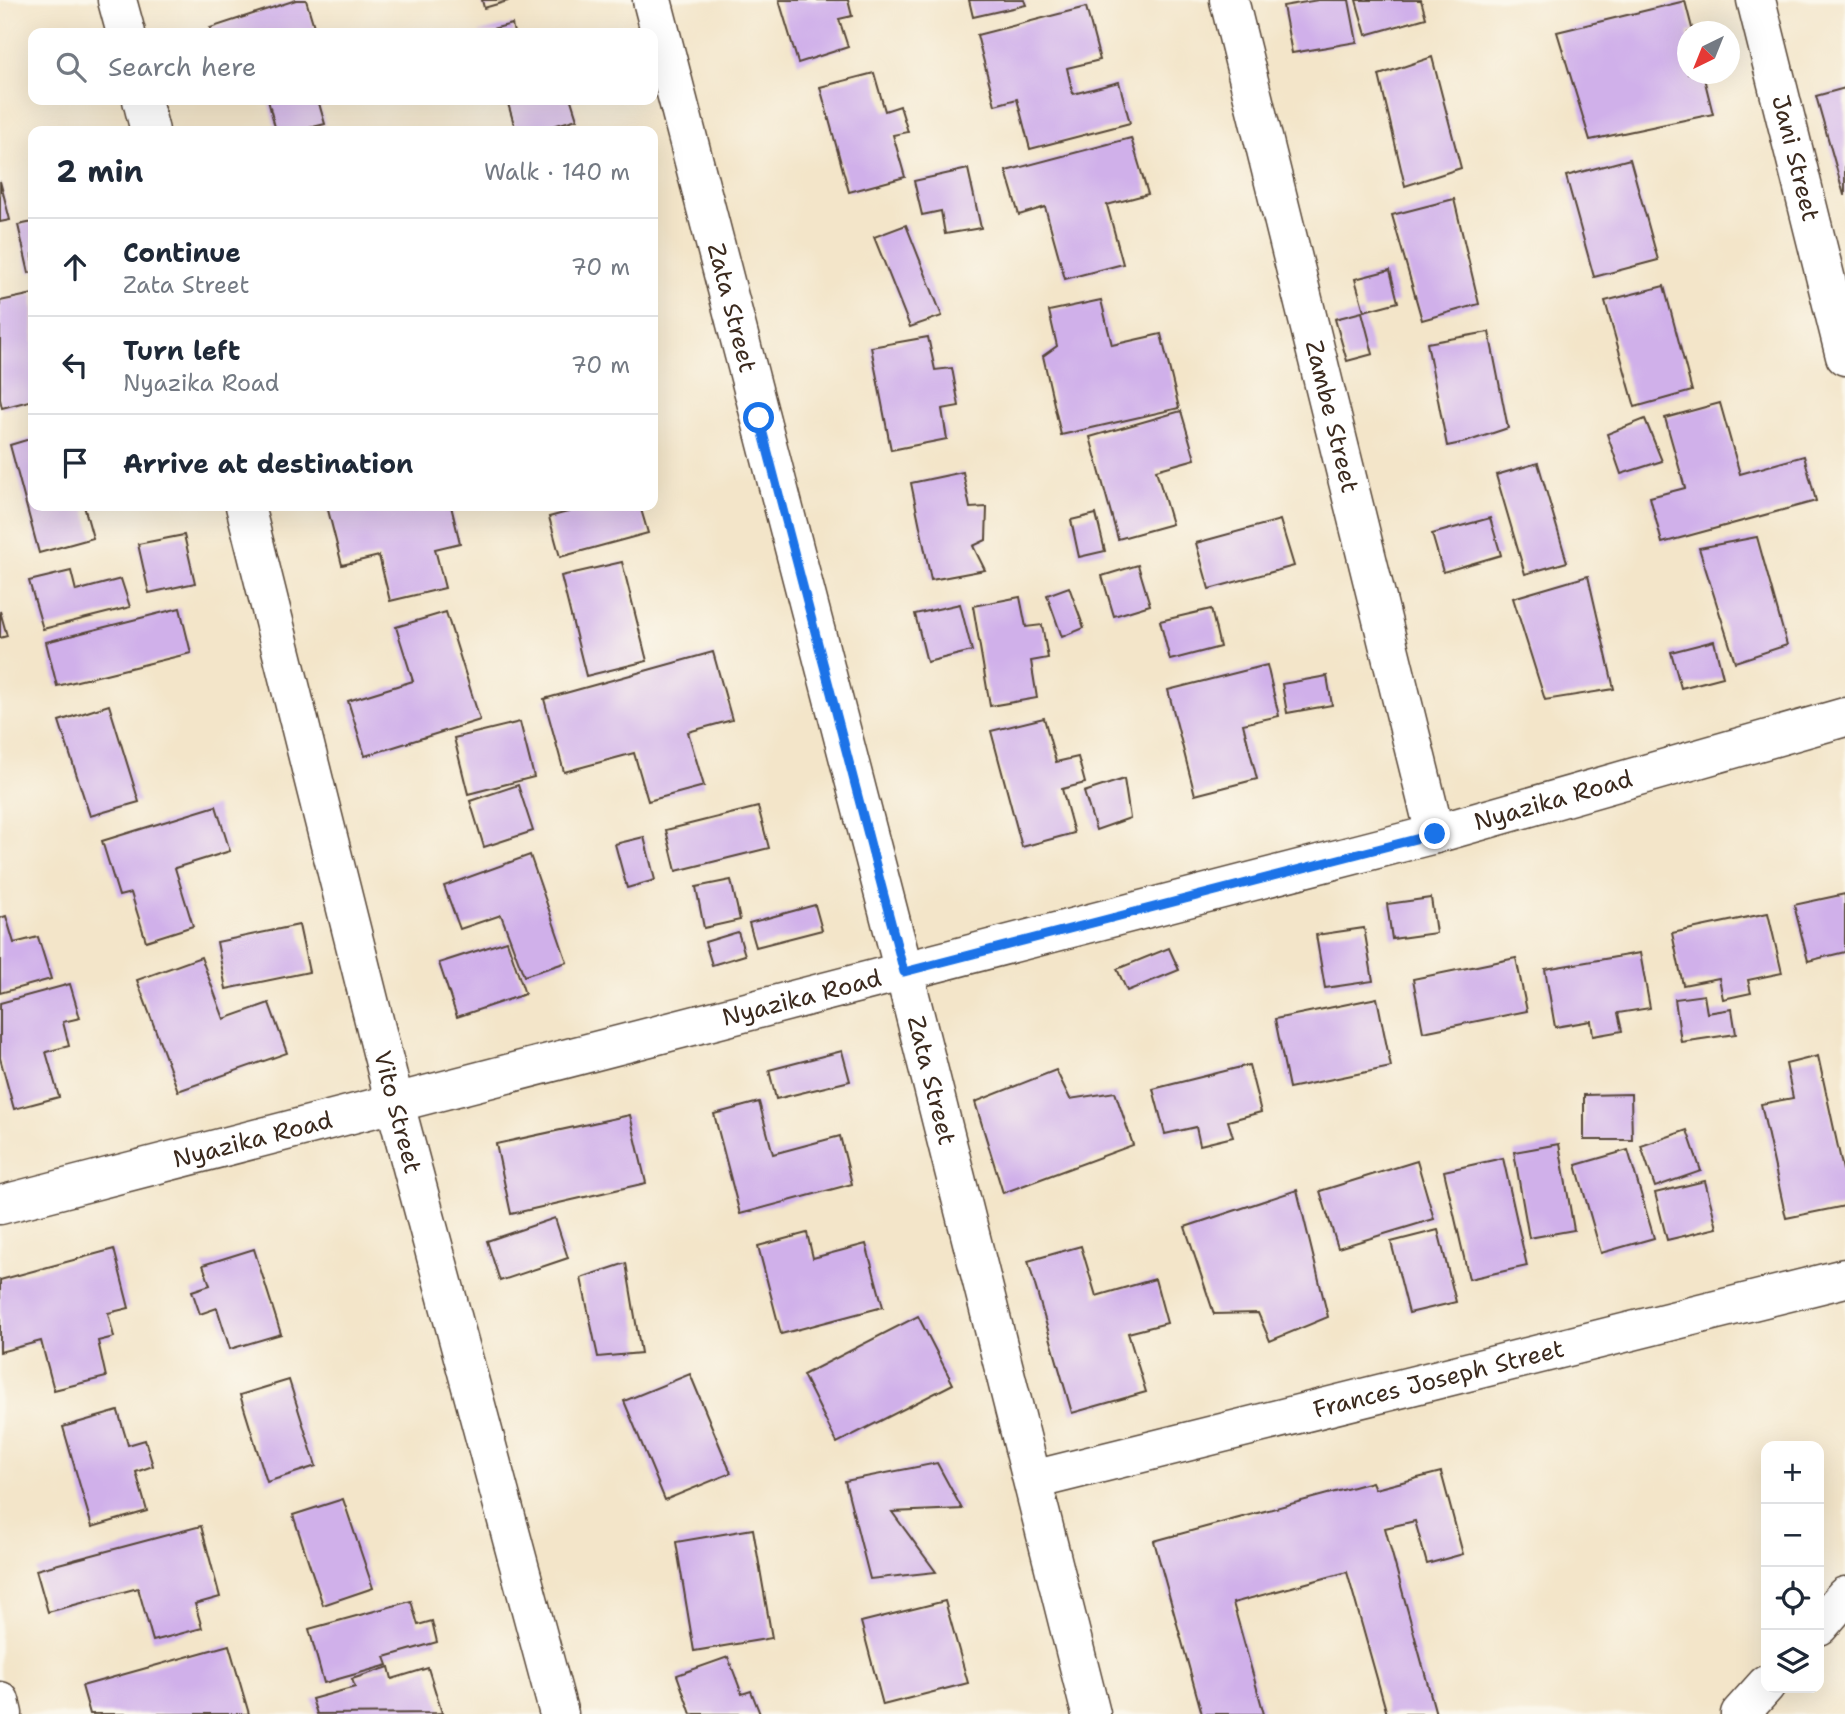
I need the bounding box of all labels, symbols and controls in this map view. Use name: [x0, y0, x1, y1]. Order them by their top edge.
north arrow: [1677, 21, 1740, 84]
search box: [28, 28, 658, 105]
icon: search: [52, 48, 90, 86]
text: Search here: [108, 49, 257, 84]
street label: Jani Street: [1764, 92, 1827, 225]
text: 2 min: [56, 151, 143, 192]
text: Walk · 140 m: [484, 157, 630, 187]
text: Continue: [123, 235, 241, 270]
street label: Zata Street: [700, 240, 764, 376]
icon: ahead: [56, 248, 94, 286]
text: 70 m: [571, 252, 630, 282]
text: Zata Street: [123, 270, 250, 300]
text: Turn left: [123, 333, 240, 368]
street label: Zambe Street: [1298, 337, 1366, 496]
icon: left: [56, 346, 94, 384]
text: 70 m: [571, 350, 630, 380]
text: Nyazika Road: [123, 368, 279, 398]
route start: [743, 402, 774, 433]
icon: arrive: [56, 444, 94, 482]
text: Arrive at destination: [123, 446, 413, 481]
street label: Nyazika Road: [1470, 762, 1636, 838]
route end: [1419, 818, 1450, 849]
street label: Nyazika Road: [719, 962, 885, 1034]
street label: Zata Street: [900, 1012, 963, 1148]
street label: Vito Street: [366, 1047, 429, 1177]
street label: Nyazika Road: [170, 1104, 336, 1176]
street label: Frances Joseph Street: [1310, 1333, 1567, 1426]
map controls: [1761, 1441, 1824, 1693]
button: +: [1761, 1441, 1824, 1504]
button: −: [1761, 1504, 1824, 1567]
button: locate: [1761, 1567, 1824, 1630]
button: layers: [1761, 1630, 1824, 1693]

